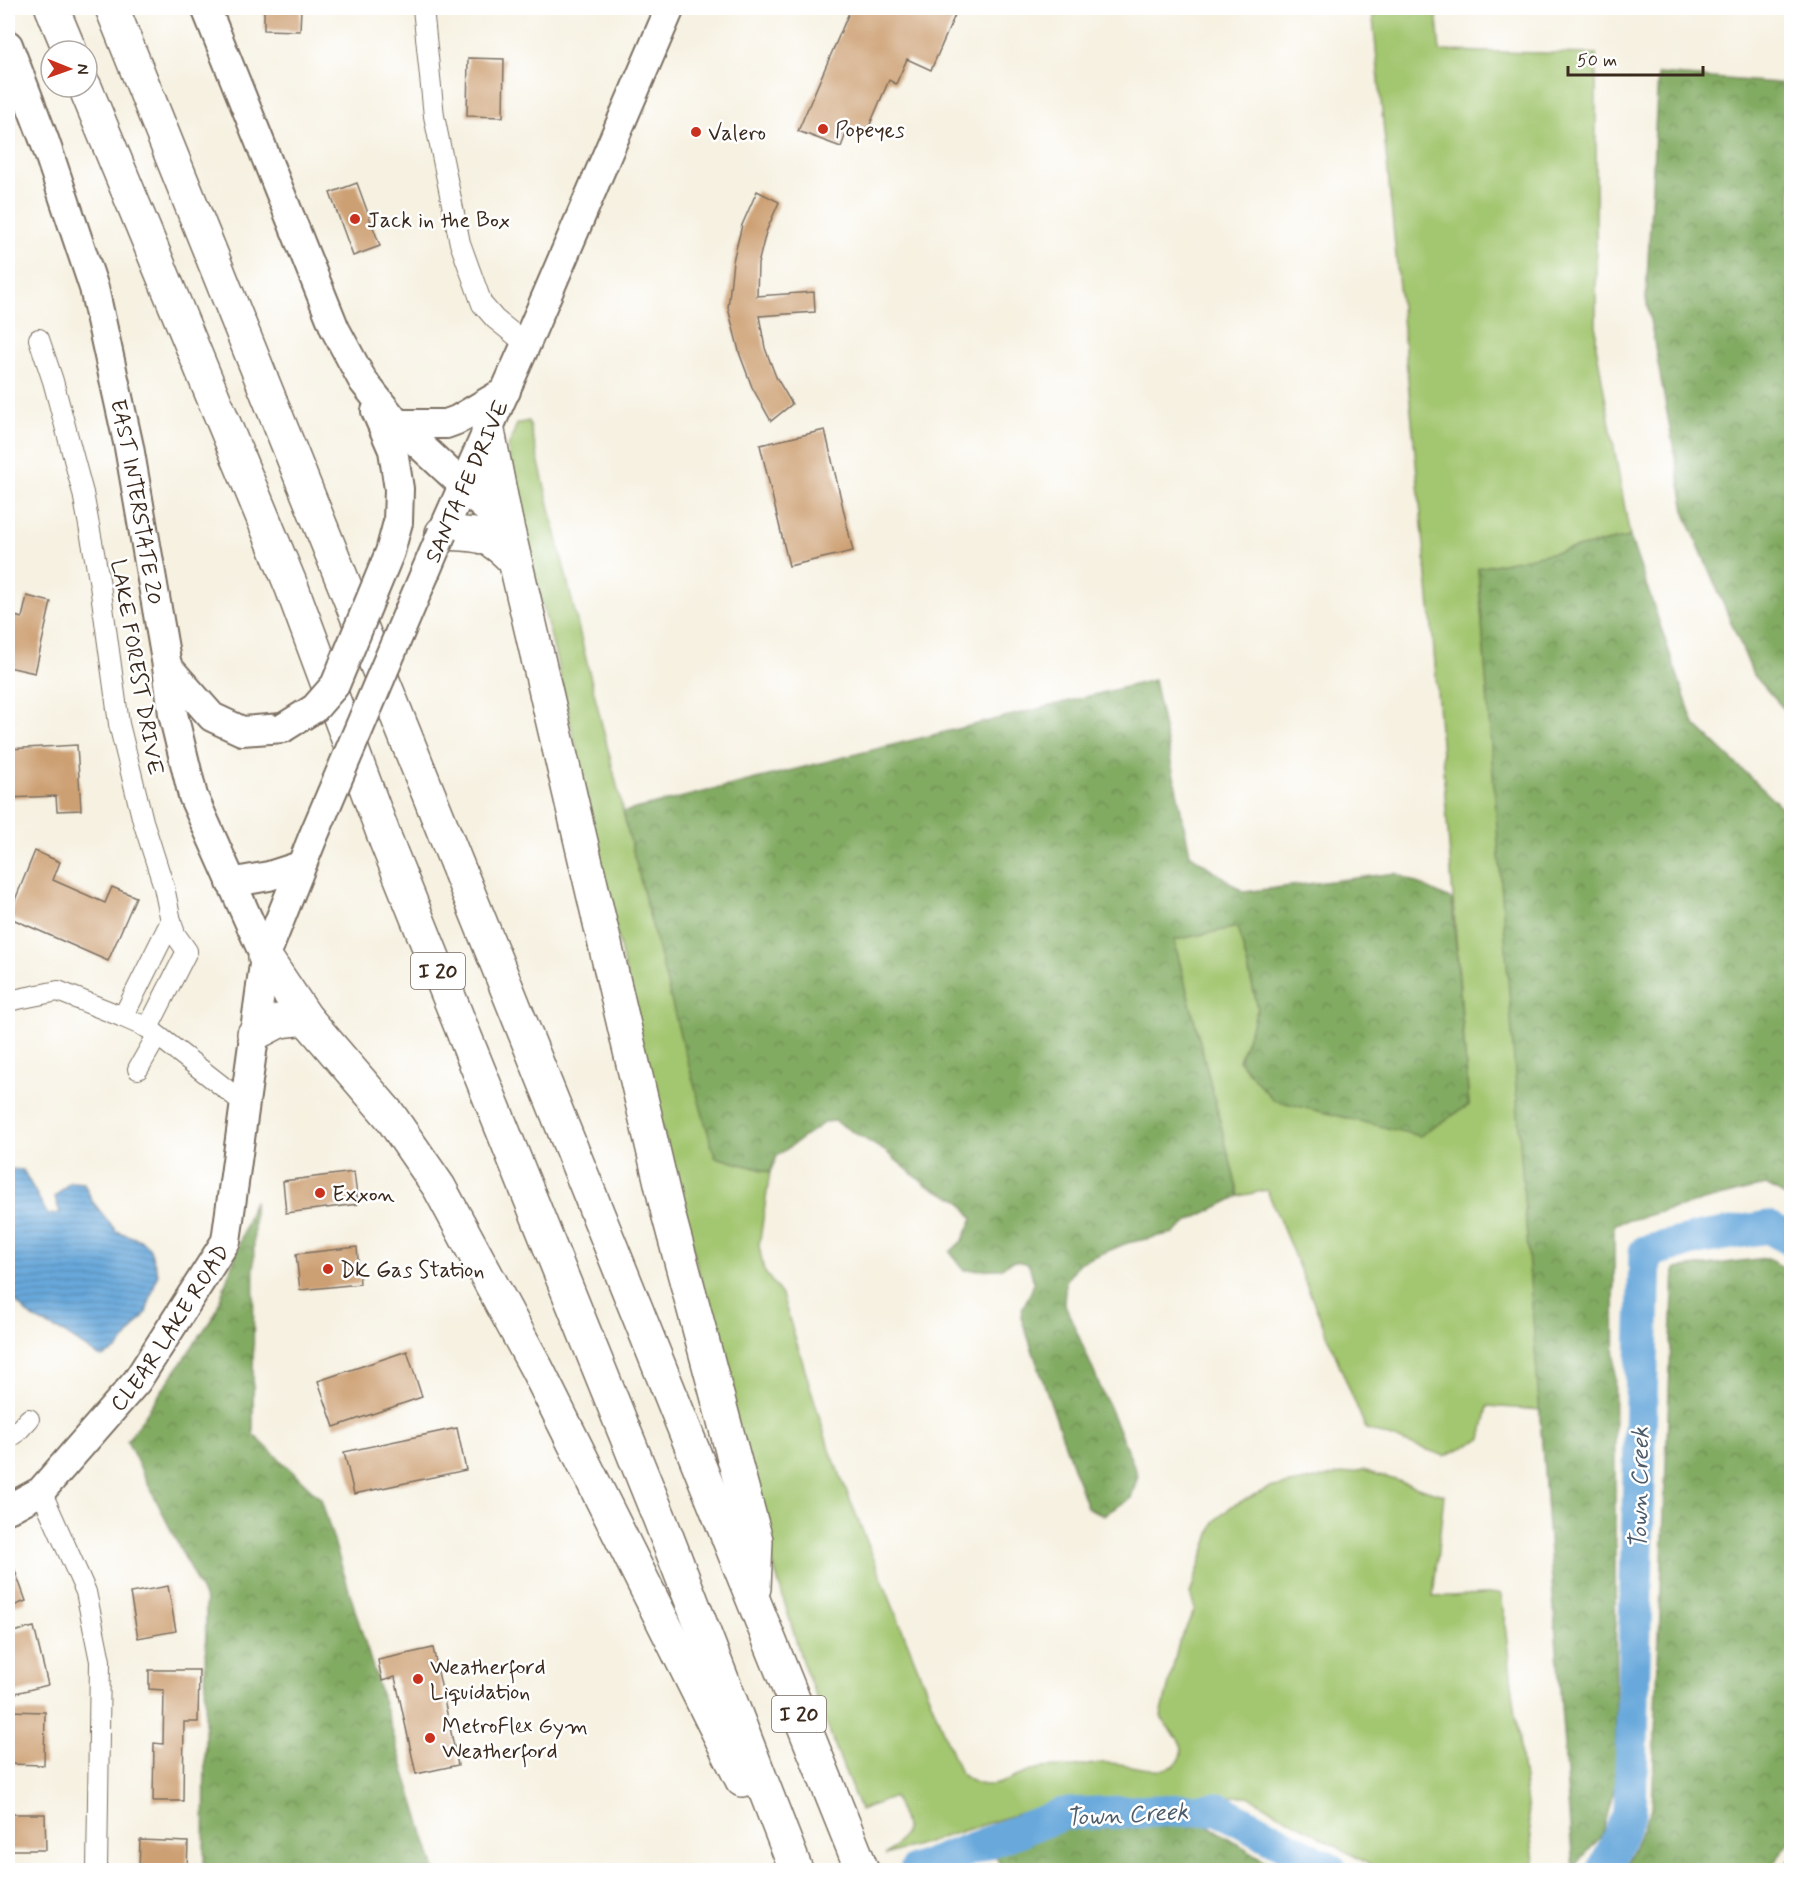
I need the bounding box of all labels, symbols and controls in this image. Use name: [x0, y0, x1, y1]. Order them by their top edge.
north arrow: [39, 39, 99, 99]
scale bar: [1568, 39, 1703, 77]
text: 50 m: [1577, 49, 1617, 73]
text: N: [72, 64, 93, 75]
place label: Popeyes: [835, 117, 905, 145]
place label: Valero: [708, 120, 766, 148]
marker: Popeyes: [816, 122, 830, 136]
marker: Valero: [689, 125, 703, 139]
place label: Jack in the Box: [367, 207, 510, 235]
marker: Jack in the Box: [348, 212, 362, 226]
street label: SANTA FE DRIVE: [419, 396, 516, 568]
street label: EAST INTERSTATE 20: [103, 397, 168, 607]
street label: LAKE FOREST DRIVE: [103, 557, 169, 777]
road number: I 20: [411, 953, 465, 989]
place label: Exxon: [332, 1181, 395, 1209]
marker: Exxon: [313, 1186, 327, 1200]
street label: CLEAR LAKE ROAD: [105, 1240, 236, 1418]
place label: DK Gas Station: [340, 1257, 485, 1285]
marker: DK Gas Station: [321, 1262, 335, 1276]
water label: Town Creek: [1624, 1426, 1657, 1550]
place label: Weatherford Liquidation: [430, 1654, 545, 1707]
marker: Weatherford Liquidation: [411, 1672, 425, 1686]
road number: I 20: [772, 1696, 826, 1732]
place label: MetroFlex Gym Weatherford: [442, 1713, 588, 1768]
marker: MetroFlex Gym Weatherford: [423, 1731, 437, 1745]
water label: Town Creek: [1065, 1797, 1189, 1834]

